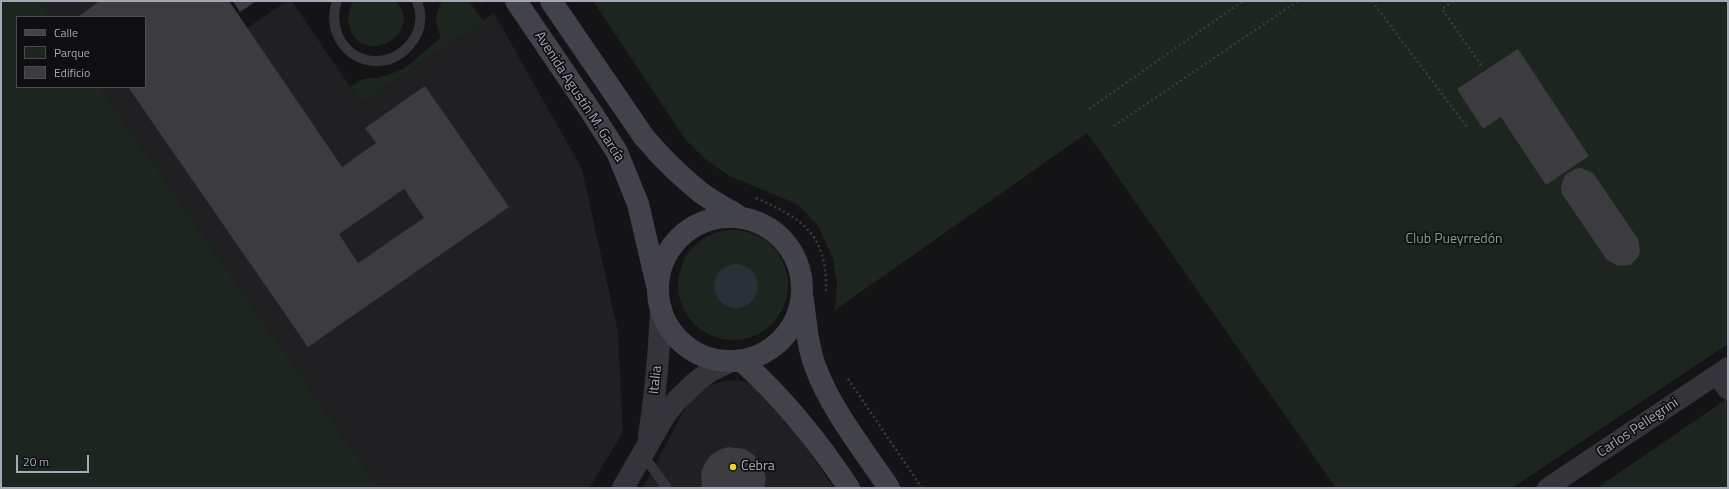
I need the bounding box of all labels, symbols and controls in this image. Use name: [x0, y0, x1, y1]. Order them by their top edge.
legend: [16, 16, 146, 88]
text: Calle: [54, 23, 78, 42]
street label: Avenida Agustín M. García: [531, 29, 627, 165]
text: Parque: [54, 43, 90, 62]
text: Edificio: [54, 63, 90, 82]
park label: Club Pueyrredón: [1405, 232, 1503, 248]
street label: Italia: [646, 365, 666, 395]
street label: Carlos Pellegrini: [1594, 395, 1682, 461]
scale bar: [18, 447, 91, 473]
text: 20 m: [23, 452, 49, 471]
place label: Cebra: [741, 459, 775, 475]
marker: Cebra: [728, 462, 738, 472]

